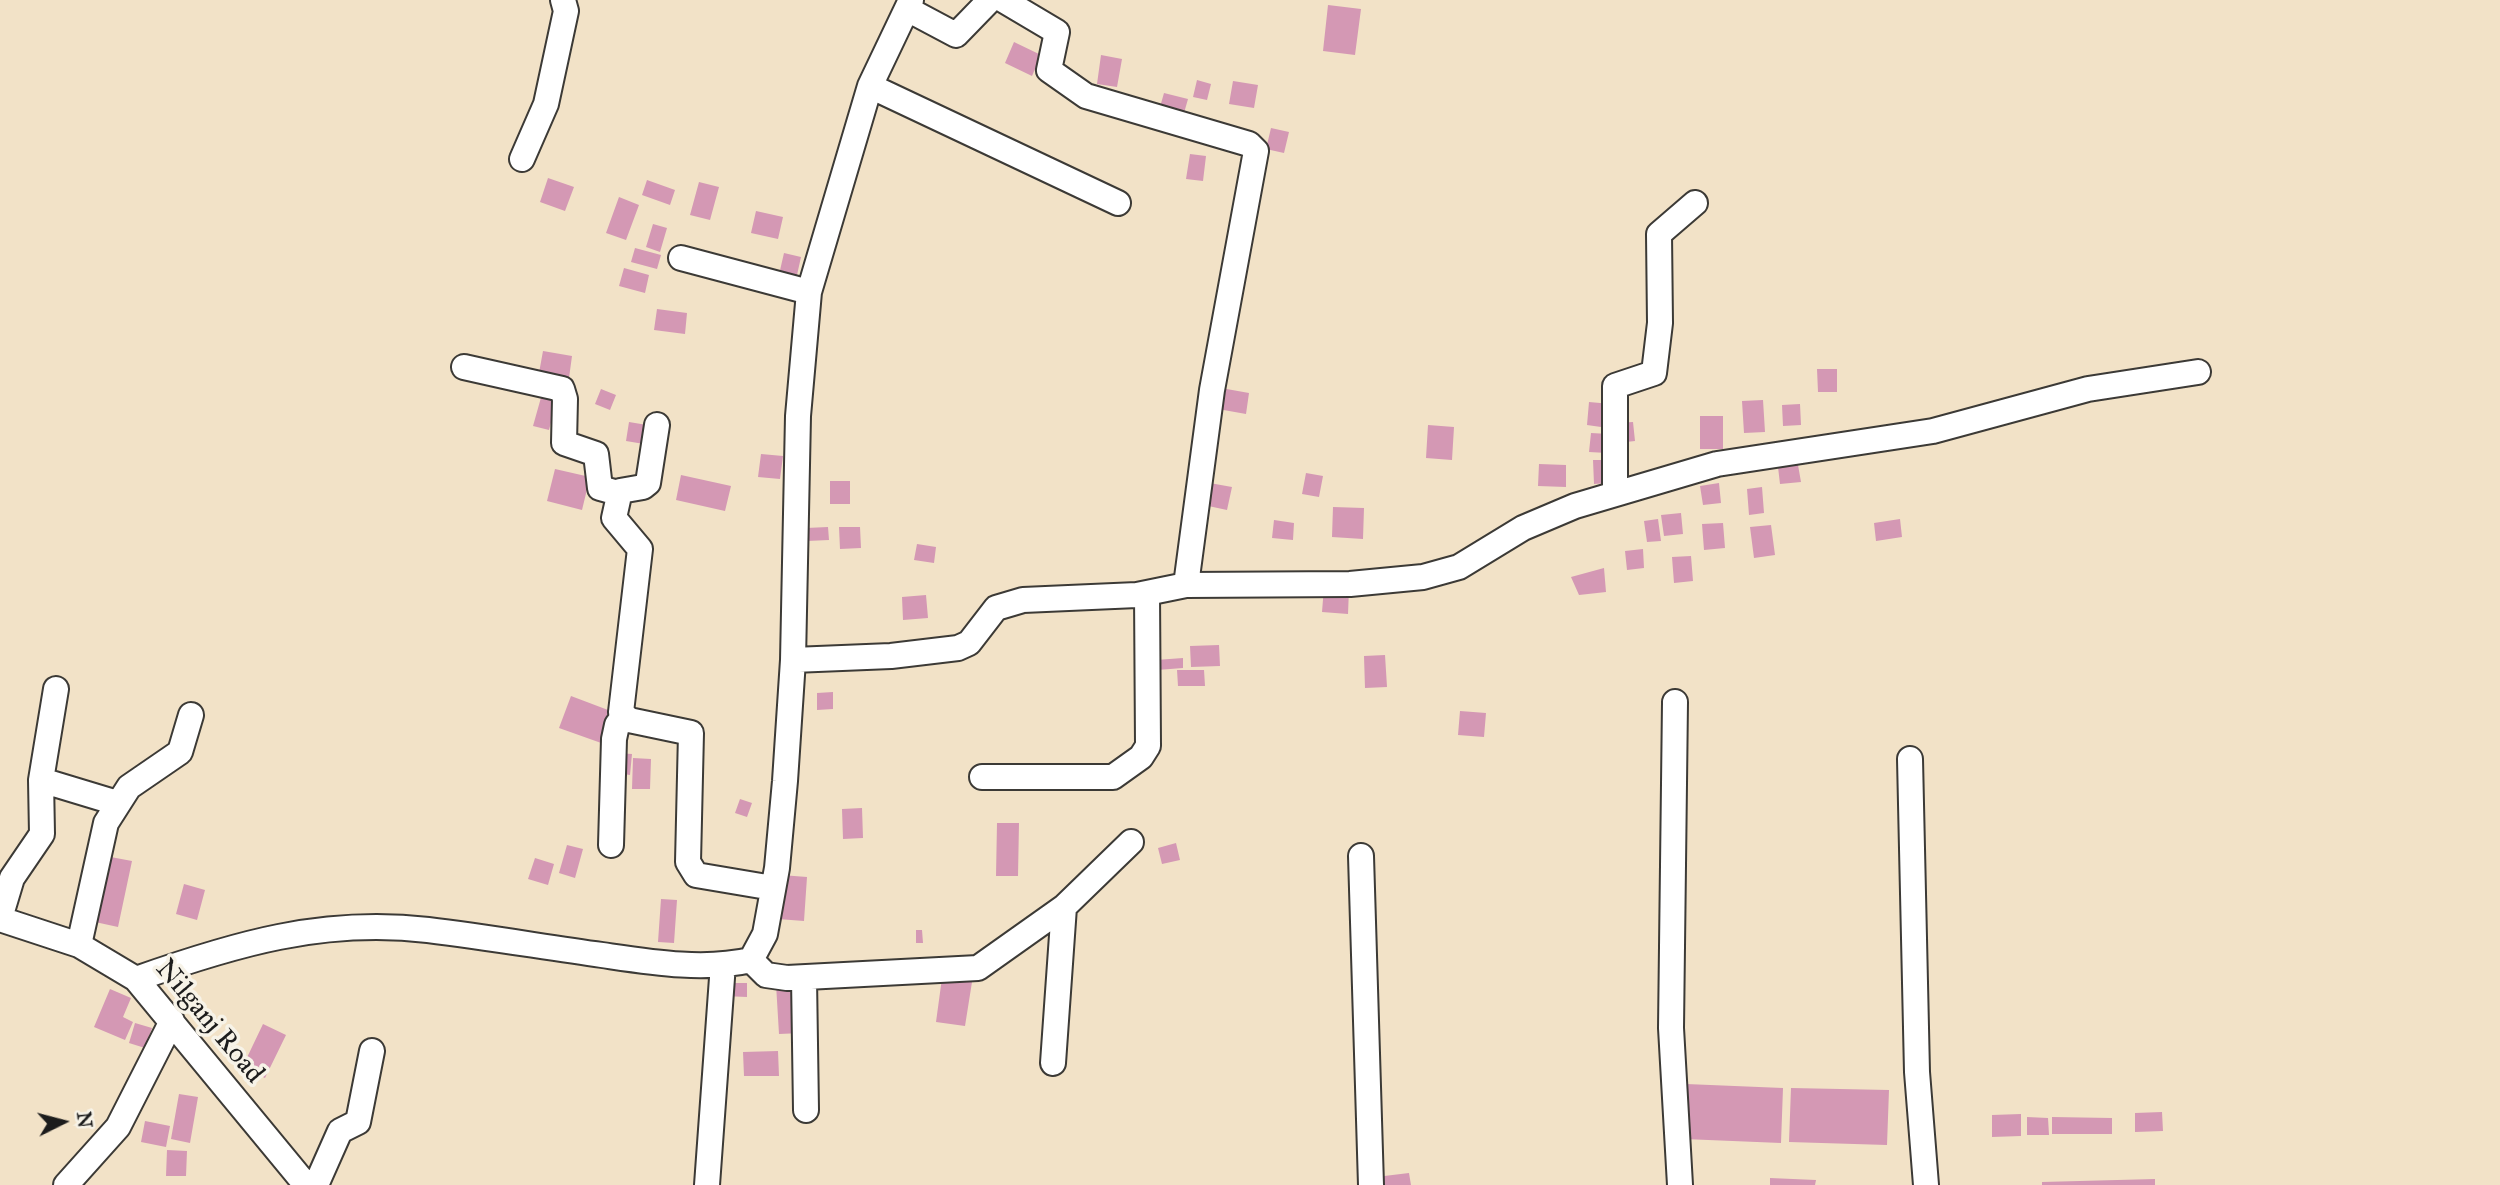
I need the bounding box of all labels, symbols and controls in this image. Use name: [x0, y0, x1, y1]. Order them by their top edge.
street label: Nilganj Road: [147, 953, 271, 1091]
north arrow: [28, 1087, 98, 1157]
text: N: [72, 1111, 97, 1129]

